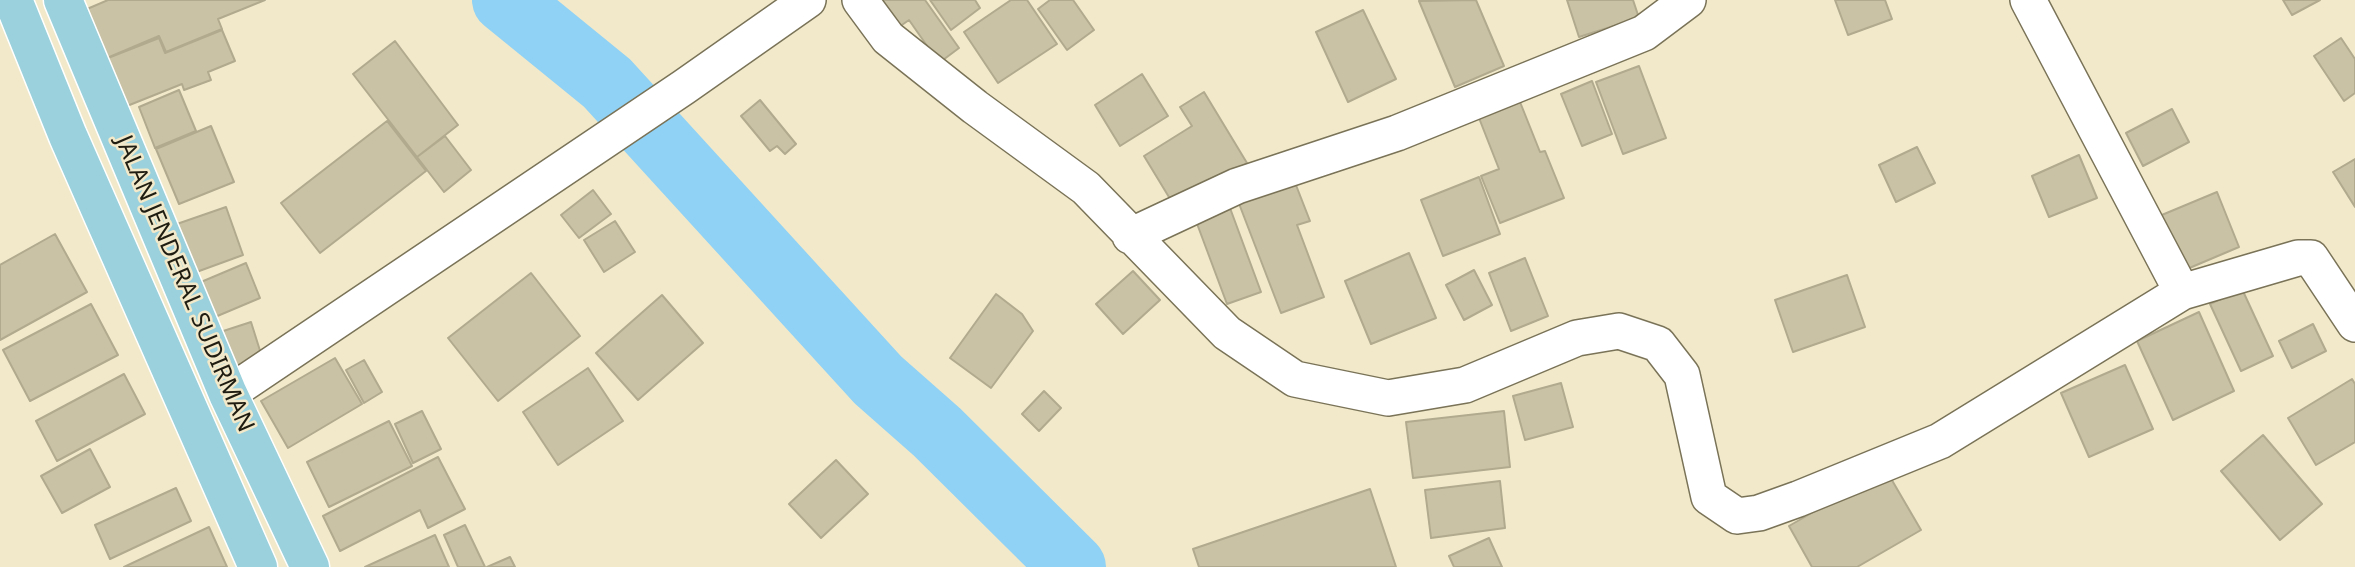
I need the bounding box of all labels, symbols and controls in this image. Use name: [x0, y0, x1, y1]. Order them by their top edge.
street label: JALAN JENDERAL SUDIRMAN: [108, 132, 260, 436]

